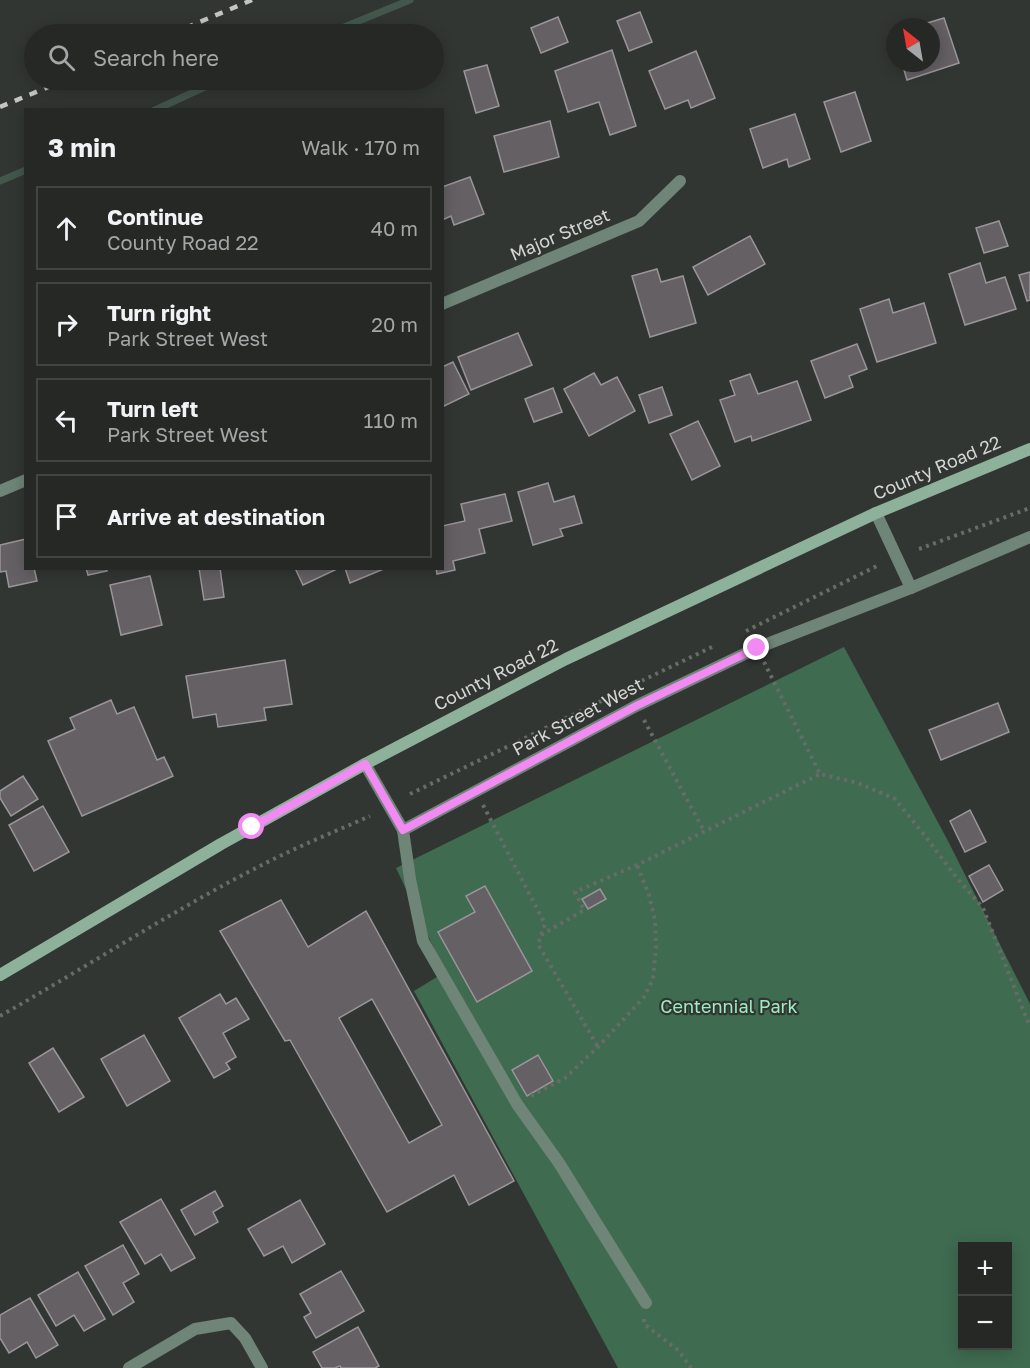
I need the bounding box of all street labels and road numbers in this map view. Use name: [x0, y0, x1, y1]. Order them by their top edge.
street label: Major Street: [506, 203, 613, 265]
street label: County Road 22: [870, 430, 1004, 504]
street label: County Road 22: [430, 633, 561, 715]
street label: Park Street West: [508, 672, 647, 760]

